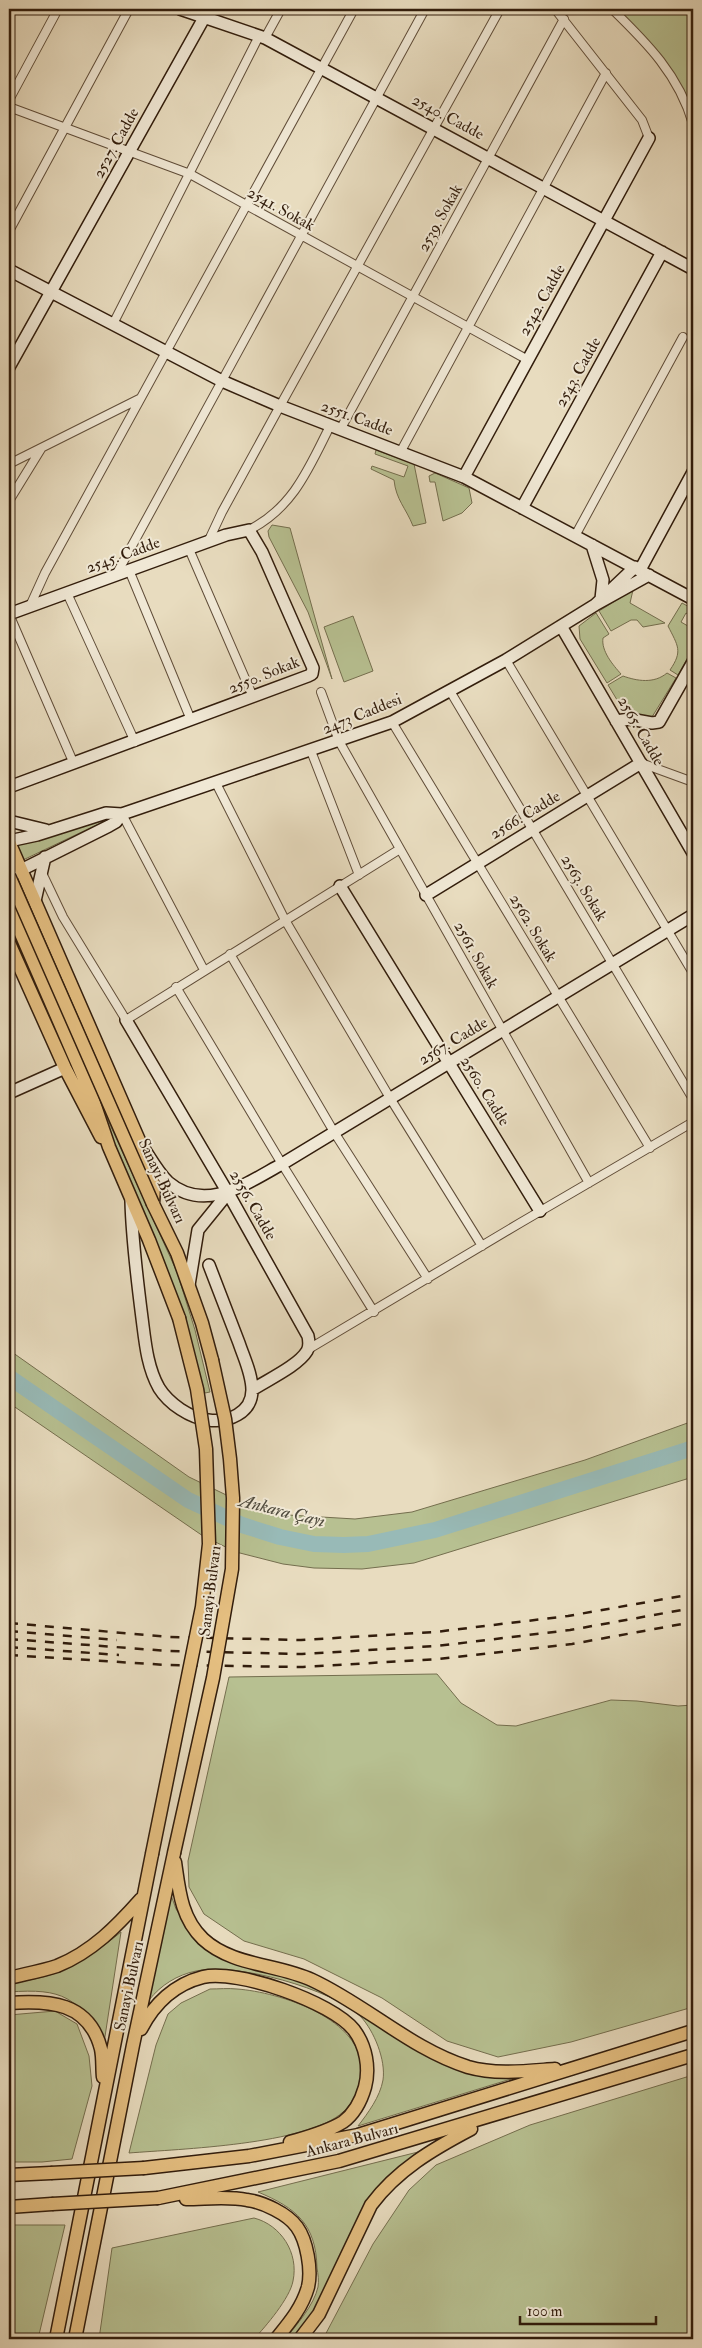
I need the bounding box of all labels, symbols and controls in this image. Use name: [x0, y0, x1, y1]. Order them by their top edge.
street label: 2540. Cadde: [409, 90, 488, 144]
street label: 2527. Cadde: [89, 104, 144, 182]
street label: 2539. Sokak: [413, 180, 467, 255]
street label: 2541. Sokak: [244, 182, 318, 236]
street label: 2542. Cadde: [514, 261, 570, 339]
street label: 2543. Cadde: [551, 333, 605, 410]
street label: 2551. Cadde: [318, 396, 396, 440]
street label: 2545. Cadde: [83, 532, 163, 578]
street label: 2550. Sokak: [225, 652, 303, 698]
street label: 2473 Caddesi: [319, 689, 405, 739]
street label: 2565. Cadde: [613, 693, 669, 770]
street label: 2566. Cadde: [486, 786, 564, 844]
street label: 2563. Sokak: [556, 851, 612, 925]
street label: 2562. Sokak: [505, 890, 561, 966]
street label: 2561. Sokak: [449, 918, 503, 992]
street label: 2567. Cadde: [415, 1012, 492, 1069]
street label: 2560. Cadde: [456, 1052, 514, 1130]
street label: Sanayi Bulvarı: [134, 1135, 190, 1227]
street label: 2556. Cadde: [225, 1167, 281, 1244]
water label: Ankara Çayı: [235, 1489, 327, 1533]
street label: Sanayi Bulvarı: [195, 1544, 225, 1638]
street label: Sanayi Bulvarı: [110, 1939, 148, 2033]
street label: Ankara Bulvarı: [303, 2118, 400, 2162]
scale bar: [520, 2293, 656, 2325]
text: 100 m: [527, 2302, 563, 2321]

